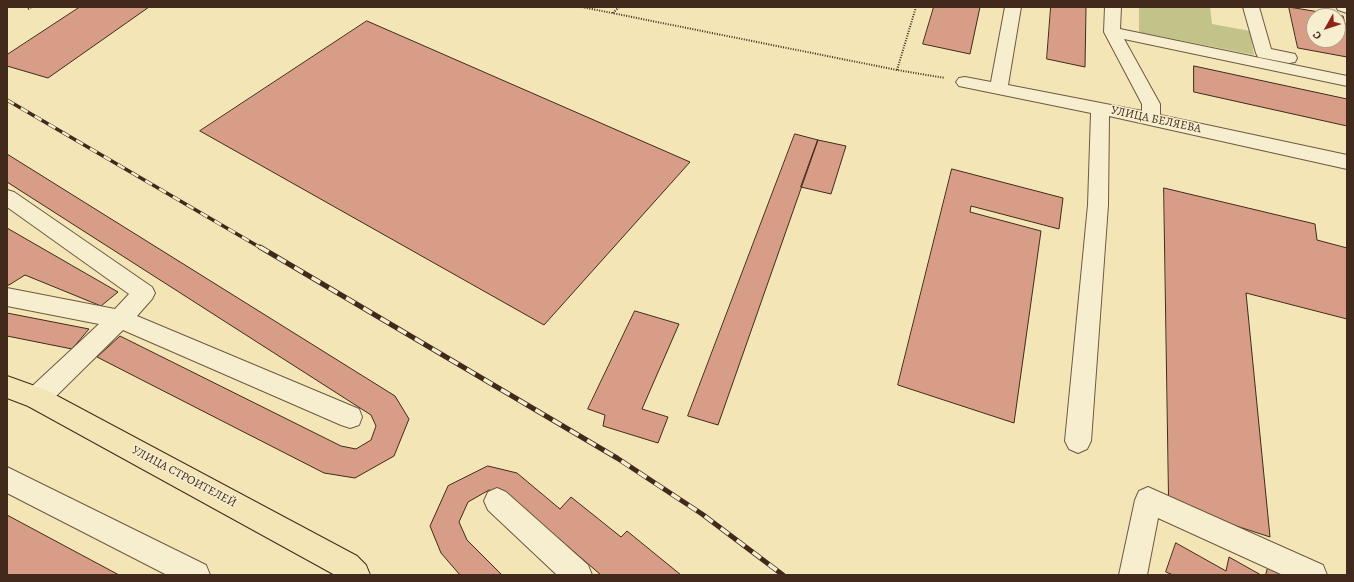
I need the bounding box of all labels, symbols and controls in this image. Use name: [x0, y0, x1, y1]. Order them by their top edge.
north arrow: [1306, 8, 1346, 48]
text: С: [1309, 28, 1325, 43]
street label: УЛИЦА БЕЛЯЕВА: [1110, 103, 1202, 137]
street label: УЛИЦА СТРОИТЕЛЕЙ: [129, 443, 239, 511]

